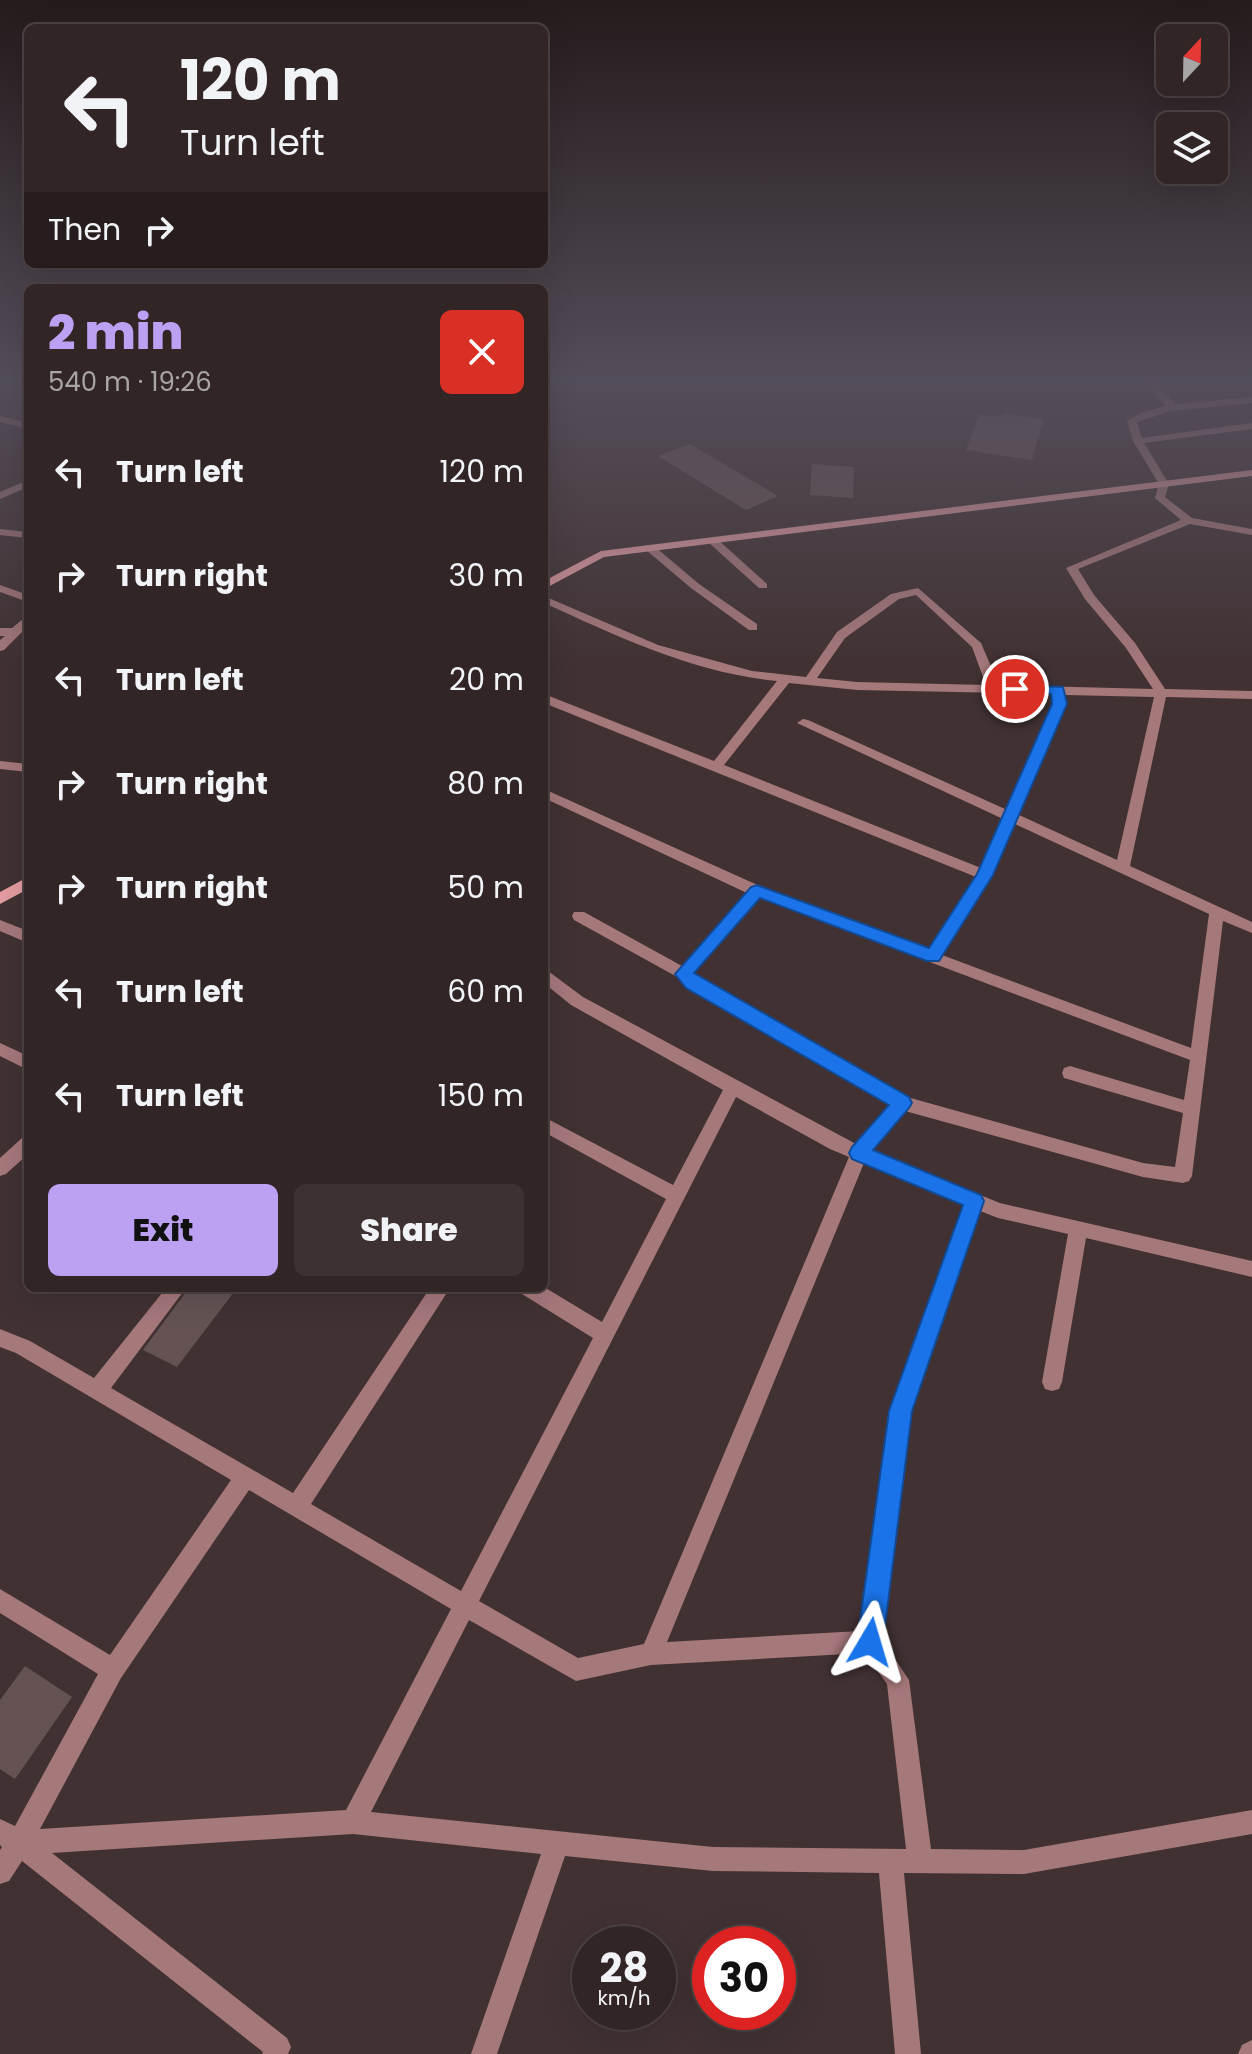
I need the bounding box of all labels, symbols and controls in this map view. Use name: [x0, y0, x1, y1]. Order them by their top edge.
north arrow: [1156, 24, 1228, 96]
map controls: [1156, 24, 1228, 184]
text: 120 m: [180, 41, 341, 120]
icon: left: [48, 56, 152, 160]
button: layers: [1156, 112, 1228, 184]
text: Turn left: [180, 117, 325, 168]
text: Then: [48, 208, 121, 251]
icon: right: [137, 208, 181, 252]
text: 2 min: [48, 299, 183, 366]
button: close: [440, 310, 524, 394]
text: 540 m · 19:26: [48, 364, 212, 400]
icon: left: [48, 450, 92, 494]
text: Turn left: [116, 450, 244, 493]
text: 120 m: [439, 450, 524, 493]
icon: right: [48, 554, 92, 598]
text: Turn right: [116, 554, 268, 597]
text: 30 m: [449, 554, 524, 597]
pin: [981, 655, 1049, 723]
icon: left: [48, 658, 92, 702]
text: Turn left: [116, 658, 244, 701]
text: 20 m: [449, 658, 524, 701]
icon: arrive: [993, 667, 1037, 711]
icon: right: [48, 762, 92, 806]
text: Turn right: [116, 762, 268, 805]
text: 80 m: [447, 762, 524, 805]
icon: right: [48, 866, 92, 910]
text: Turn right: [116, 866, 268, 909]
text: 50 m: [447, 866, 524, 909]
icon: left: [48, 970, 92, 1014]
text: Turn left: [116, 970, 244, 1013]
text: 60 m: [447, 970, 524, 1013]
icon: left: [48, 1074, 92, 1118]
text: Turn left: [116, 1074, 244, 1117]
text: 150 m: [438, 1074, 524, 1117]
button: Exit: [48, 1184, 278, 1276]
button: Share: [294, 1184, 524, 1276]
position arrow: [828, 1600, 912, 1684]
speed limit sign: 30: [692, 1926, 796, 2030]
text: 28: [600, 1940, 648, 1996]
text: km/h: [597, 1984, 651, 2012]

